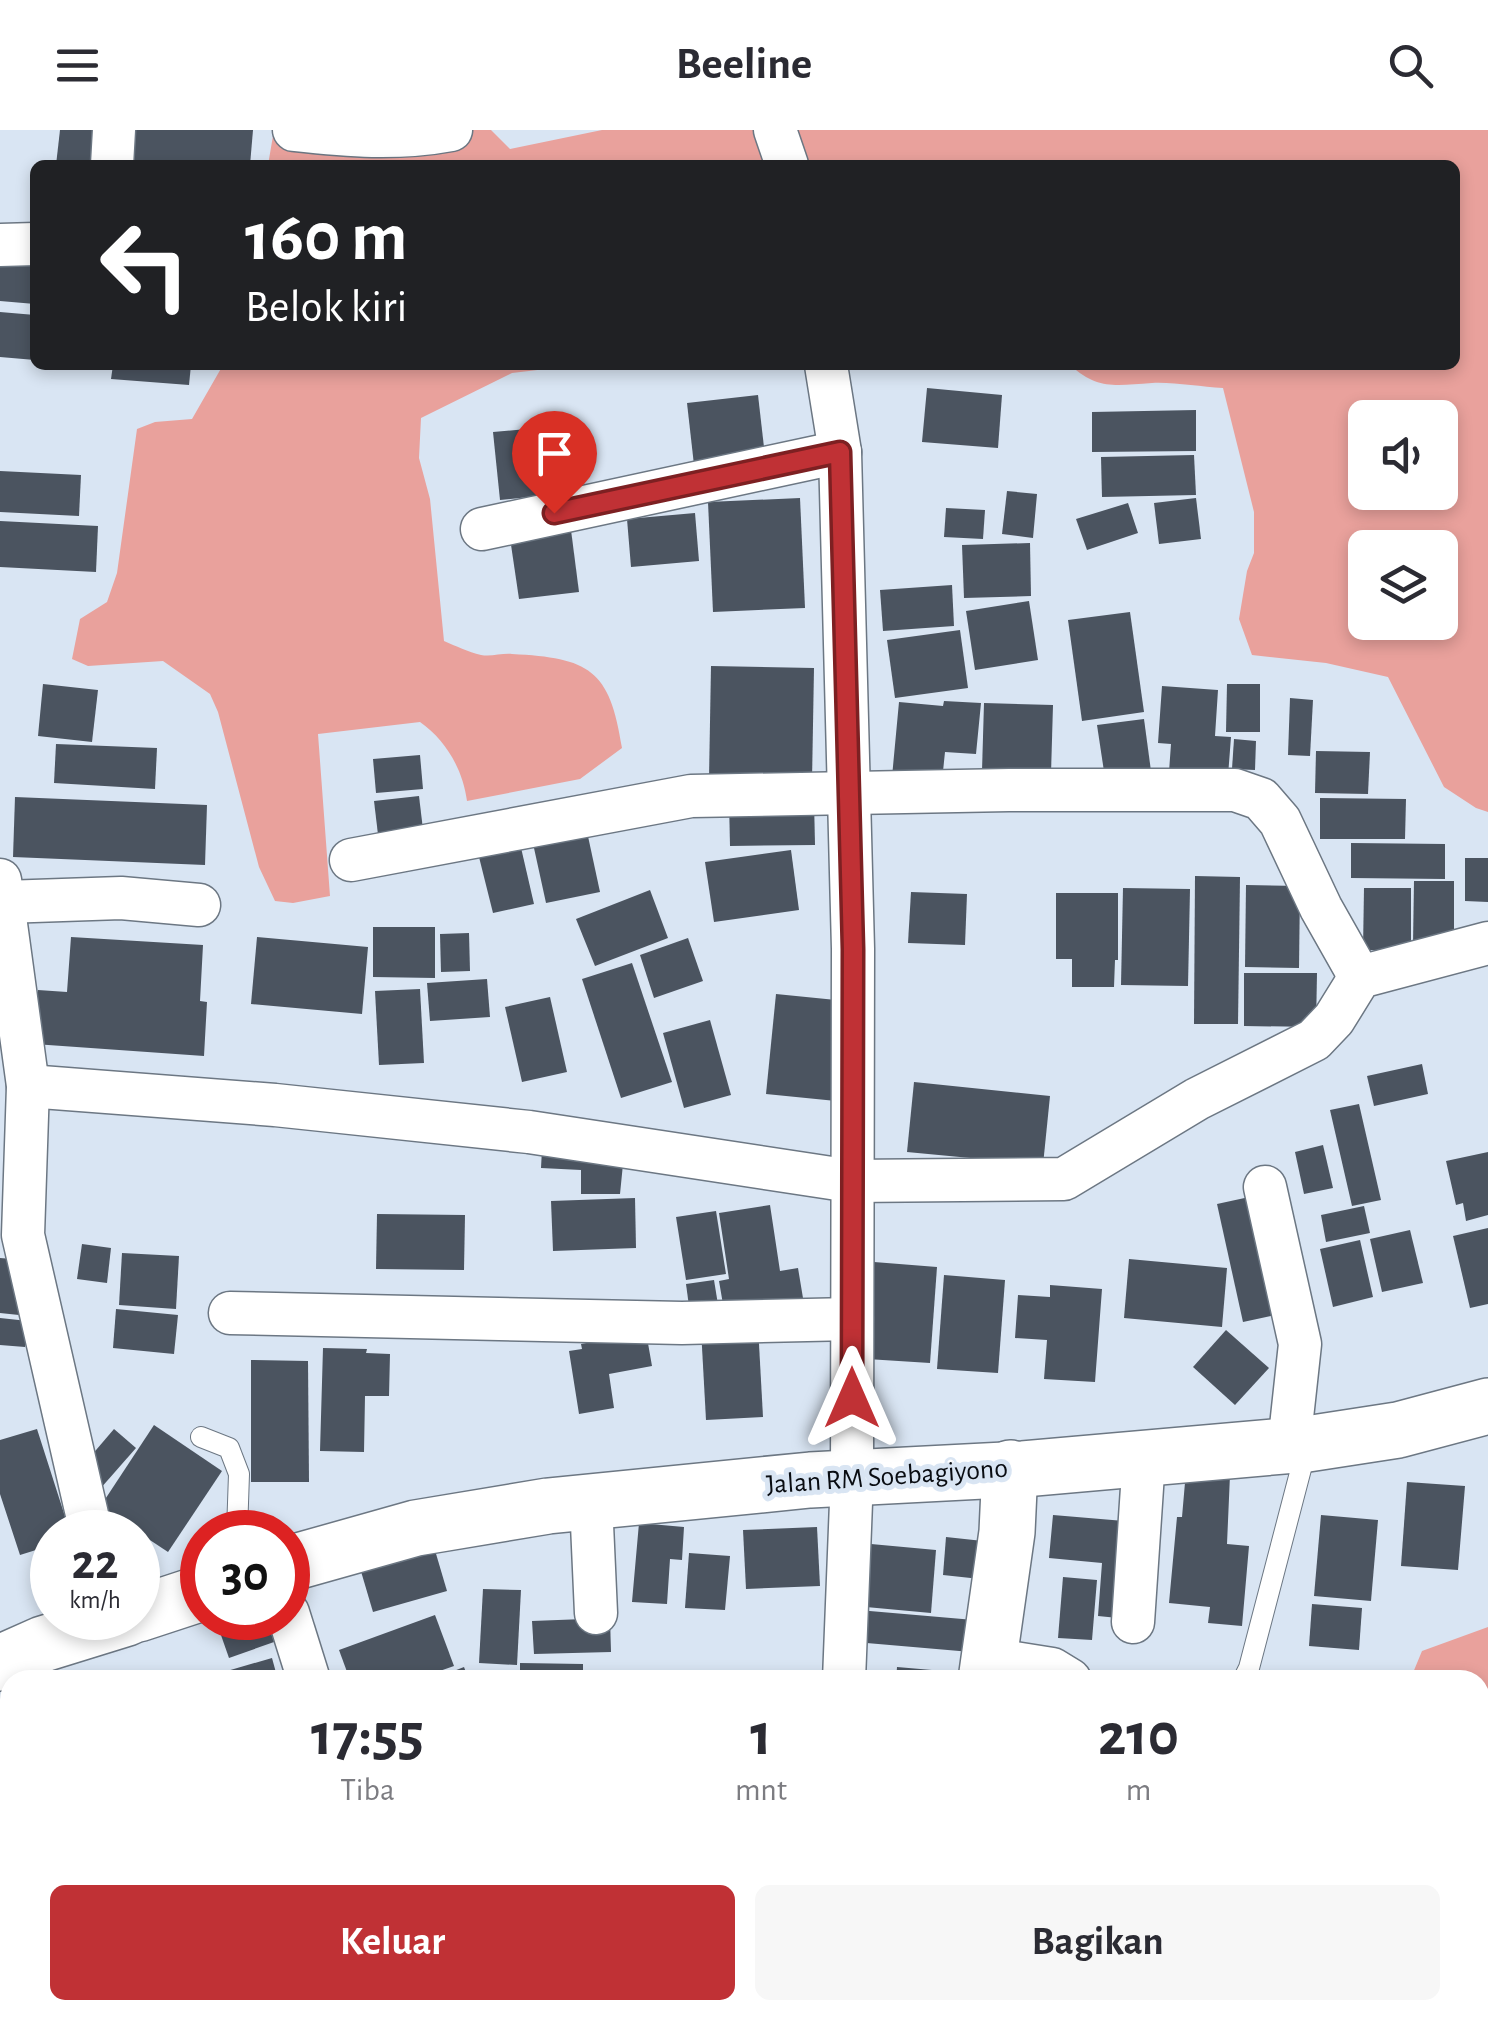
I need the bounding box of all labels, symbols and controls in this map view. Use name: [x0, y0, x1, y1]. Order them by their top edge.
icon: menu: [50, 38, 105, 93]
icon: search: [1383, 38, 1438, 93]
text: Beeline: [676, 42, 812, 87]
icon: left: [80, 200, 210, 330]
text: 160 m: [245, 203, 408, 273]
text: Belok kiri: [245, 285, 407, 330]
map controls: [1348, 400, 1458, 640]
button: sound: [1348, 400, 1458, 510]
pin: [512, 411, 597, 514]
icon: arrive: [527, 426, 582, 481]
button: layers: [1348, 530, 1458, 640]
position arrow: [800, 1346, 904, 1450]
street label: Jalan RM Soebagiyono: [765, 1455, 1009, 1499]
speed limit sign: 30: [180, 1510, 310, 1640]
text: 22: [71, 1538, 119, 1588]
text: km/h: [69, 1588, 121, 1613]
text: 17:55: [311, 1706, 424, 1766]
text: 1: [750, 1706, 772, 1766]
text: 210: [1098, 1706, 1179, 1766]
text: Tiba: [340, 1774, 395, 1806]
text: mnt: [735, 1774, 787, 1806]
text: m: [1126, 1774, 1151, 1806]
button: Keluar: [50, 1885, 735, 2000]
button: Bagikan: [755, 1885, 1440, 2000]

